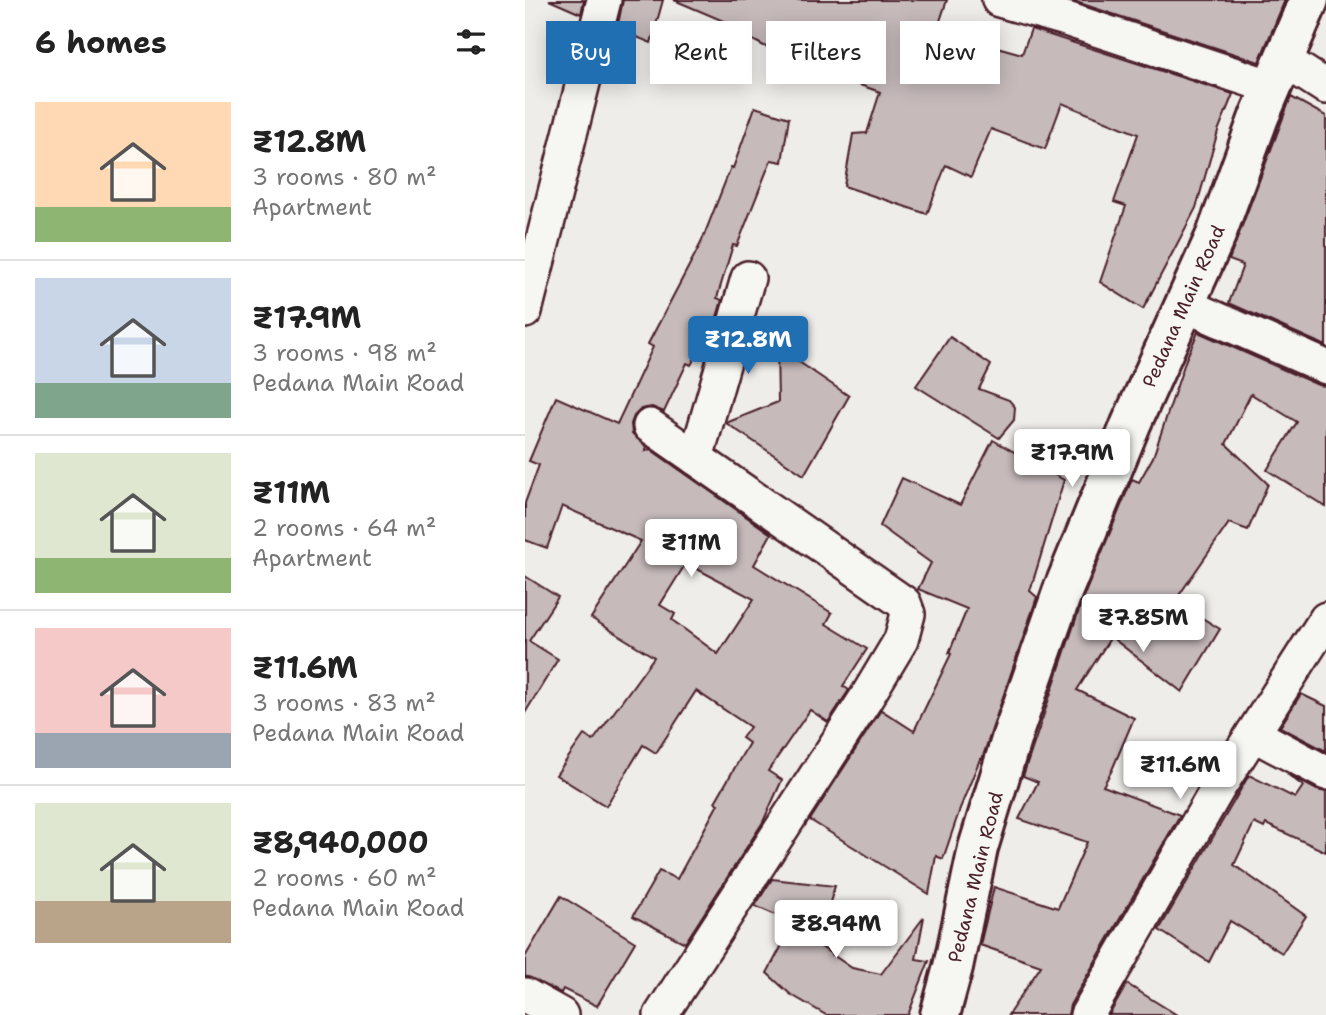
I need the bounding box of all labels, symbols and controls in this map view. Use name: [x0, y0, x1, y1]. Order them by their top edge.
chip: Buy: [546, 21, 636, 84]
chip: Rent: [650, 21, 752, 84]
chip: Filters: [766, 21, 886, 84]
chip: New: [900, 21, 1000, 84]
text: 6 homes: [35, 22, 167, 63]
icon: filters: [452, 23, 490, 61]
text: ₹12.8M: [252, 121, 366, 162]
icon: home: [91, 130, 175, 214]
text: 3 rooms · 80 m²: [252, 162, 437, 192]
text: Apartment: [252, 192, 372, 222]
street label: Pedana Main Road: [1136, 221, 1231, 391]
text: ₹17.9M: [252, 297, 361, 338]
icon: home: [91, 306, 175, 390]
pin: ₹12.8M: [691, 316, 805, 376]
text: ₹12.8M: [704, 324, 792, 354]
text: 3 rooms · 98 m²: [252, 338, 437, 368]
text: Pedana Main Road: [252, 368, 464, 398]
pin: ₹17.9M: [1015, 430, 1129, 489]
text: ₹17.9M: [1030, 437, 1114, 467]
text: ₹11M: [252, 472, 330, 513]
icon: home: [91, 481, 175, 565]
text: 2 rooms · 64 m²: [252, 513, 436, 543]
pin: ₹11M: [650, 520, 732, 579]
text: ₹11M: [661, 527, 721, 557]
text: Apartment: [252, 543, 372, 573]
pin: ₹7.85M: [1086, 594, 1200, 654]
text: ₹7.85M: [1098, 602, 1188, 632]
text: ₹11.6M: [252, 647, 358, 688]
icon: home: [91, 656, 175, 740]
text: 3 rooms · 83 m²: [252, 688, 436, 718]
text: Pedana Main Road: [252, 718, 464, 748]
pin: ₹11.6M: [1123, 742, 1237, 801]
text: ₹11.6M: [1139, 749, 1221, 779]
street label: Pedana Main Road: [942, 789, 1009, 965]
text: ₹8,940,000: [252, 822, 429, 863]
icon: home: [91, 831, 175, 915]
text: 2 rooms · 60 m²: [252, 863, 437, 893]
text: Pedana Main Road: [252, 893, 464, 923]
pin: ₹8.94M: [779, 900, 893, 960]
text: ₹8.94M: [791, 908, 881, 938]

